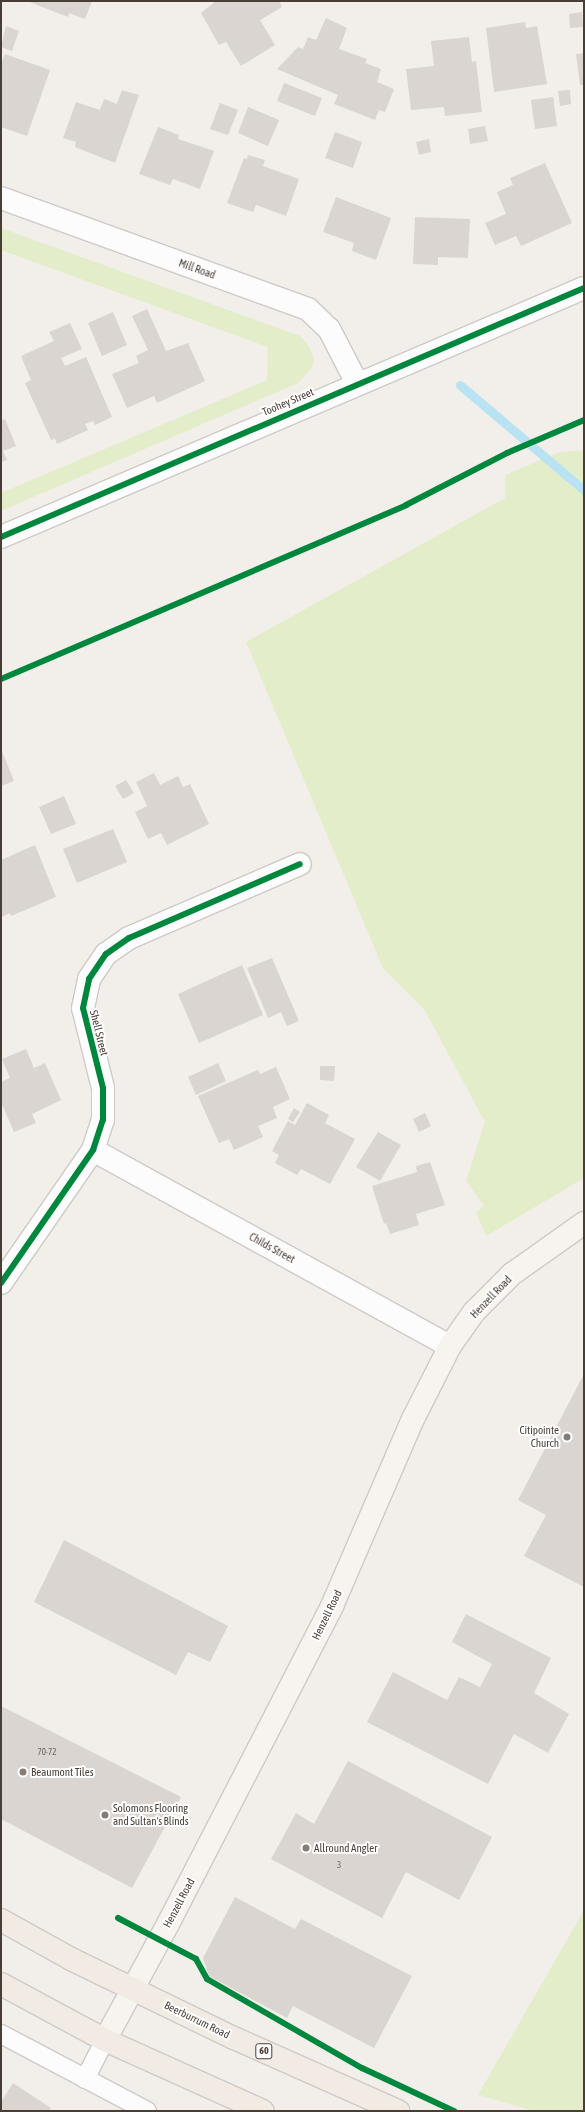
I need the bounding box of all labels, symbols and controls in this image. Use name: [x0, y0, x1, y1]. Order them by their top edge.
street label: Mill Road: [177, 256, 217, 282]
street label: Toohey Street: [260, 385, 316, 419]
street label: Shell Street: [87, 1009, 111, 1057]
street label: Childs Street: [247, 1230, 297, 1266]
street label: Henzell Road: [468, 1273, 514, 1321]
place label: Citipointe Church: [520, 1424, 559, 1450]
marker: Citipointe Church: [562, 1432, 572, 1442]
street label: Henzell Road: [309, 1588, 345, 1642]
house number: 70-72: [37, 1747, 57, 1757]
place label: Beaumont Tiles: [31, 1765, 94, 1779]
marker: Beaumont Tiles: [18, 1767, 28, 1777]
place label: Solomons Flooring and Sultan's Blinds: [113, 1802, 189, 1828]
marker: Solomons Flooring and Sultan's Blinds: [100, 1810, 110, 1820]
place label: Allround Angler: [314, 1841, 378, 1855]
marker: Allround Angler: [301, 1843, 311, 1853]
house number: 3: [337, 1860, 341, 1870]
street label: Henzell Road: [161, 1876, 197, 1930]
street label: Beerburrum Road: [162, 1998, 232, 2042]
road number: 60: [255, 2043, 273, 2059]

